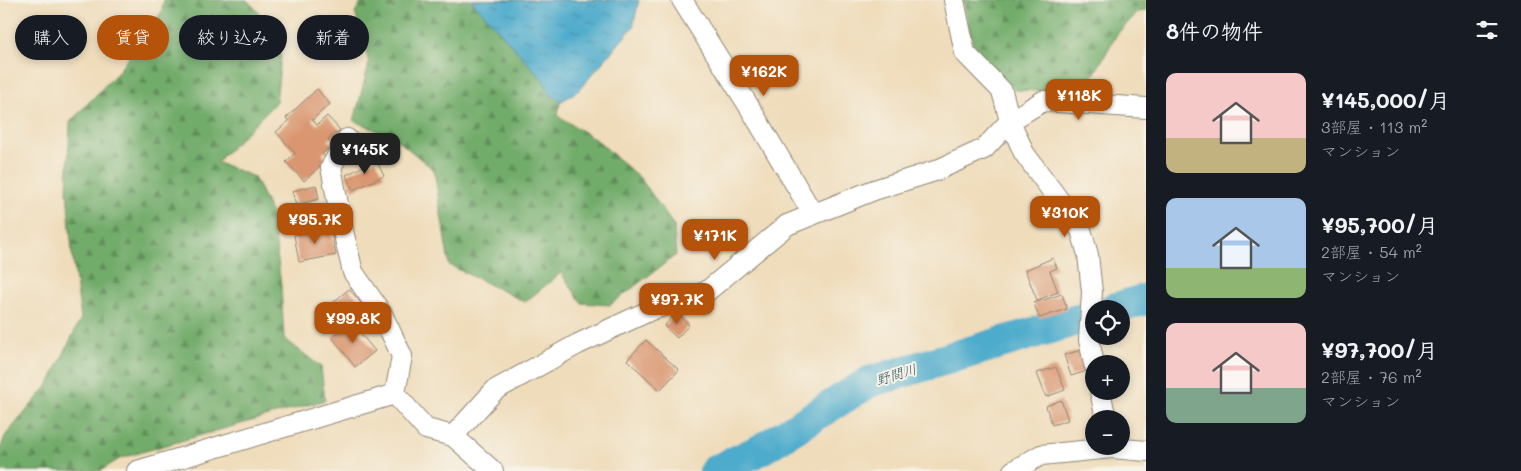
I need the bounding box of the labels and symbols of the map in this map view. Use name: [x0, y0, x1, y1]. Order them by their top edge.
pin: ¥162K: [729, 54, 799, 97]
pin: ¥118K: [1044, 78, 1114, 121]
pin: ¥145K: [330, 132, 400, 175]
pin: ¥310K: [1030, 196, 1100, 238]
pin: ¥95.7K: [274, 202, 356, 245]
pin: ¥171K: [680, 218, 750, 261]
pin: ¥97.7K: [636, 282, 718, 325]
pin: ¥99.8K: [312, 302, 394, 344]
water label: 野間川: [873, 359, 919, 389]

